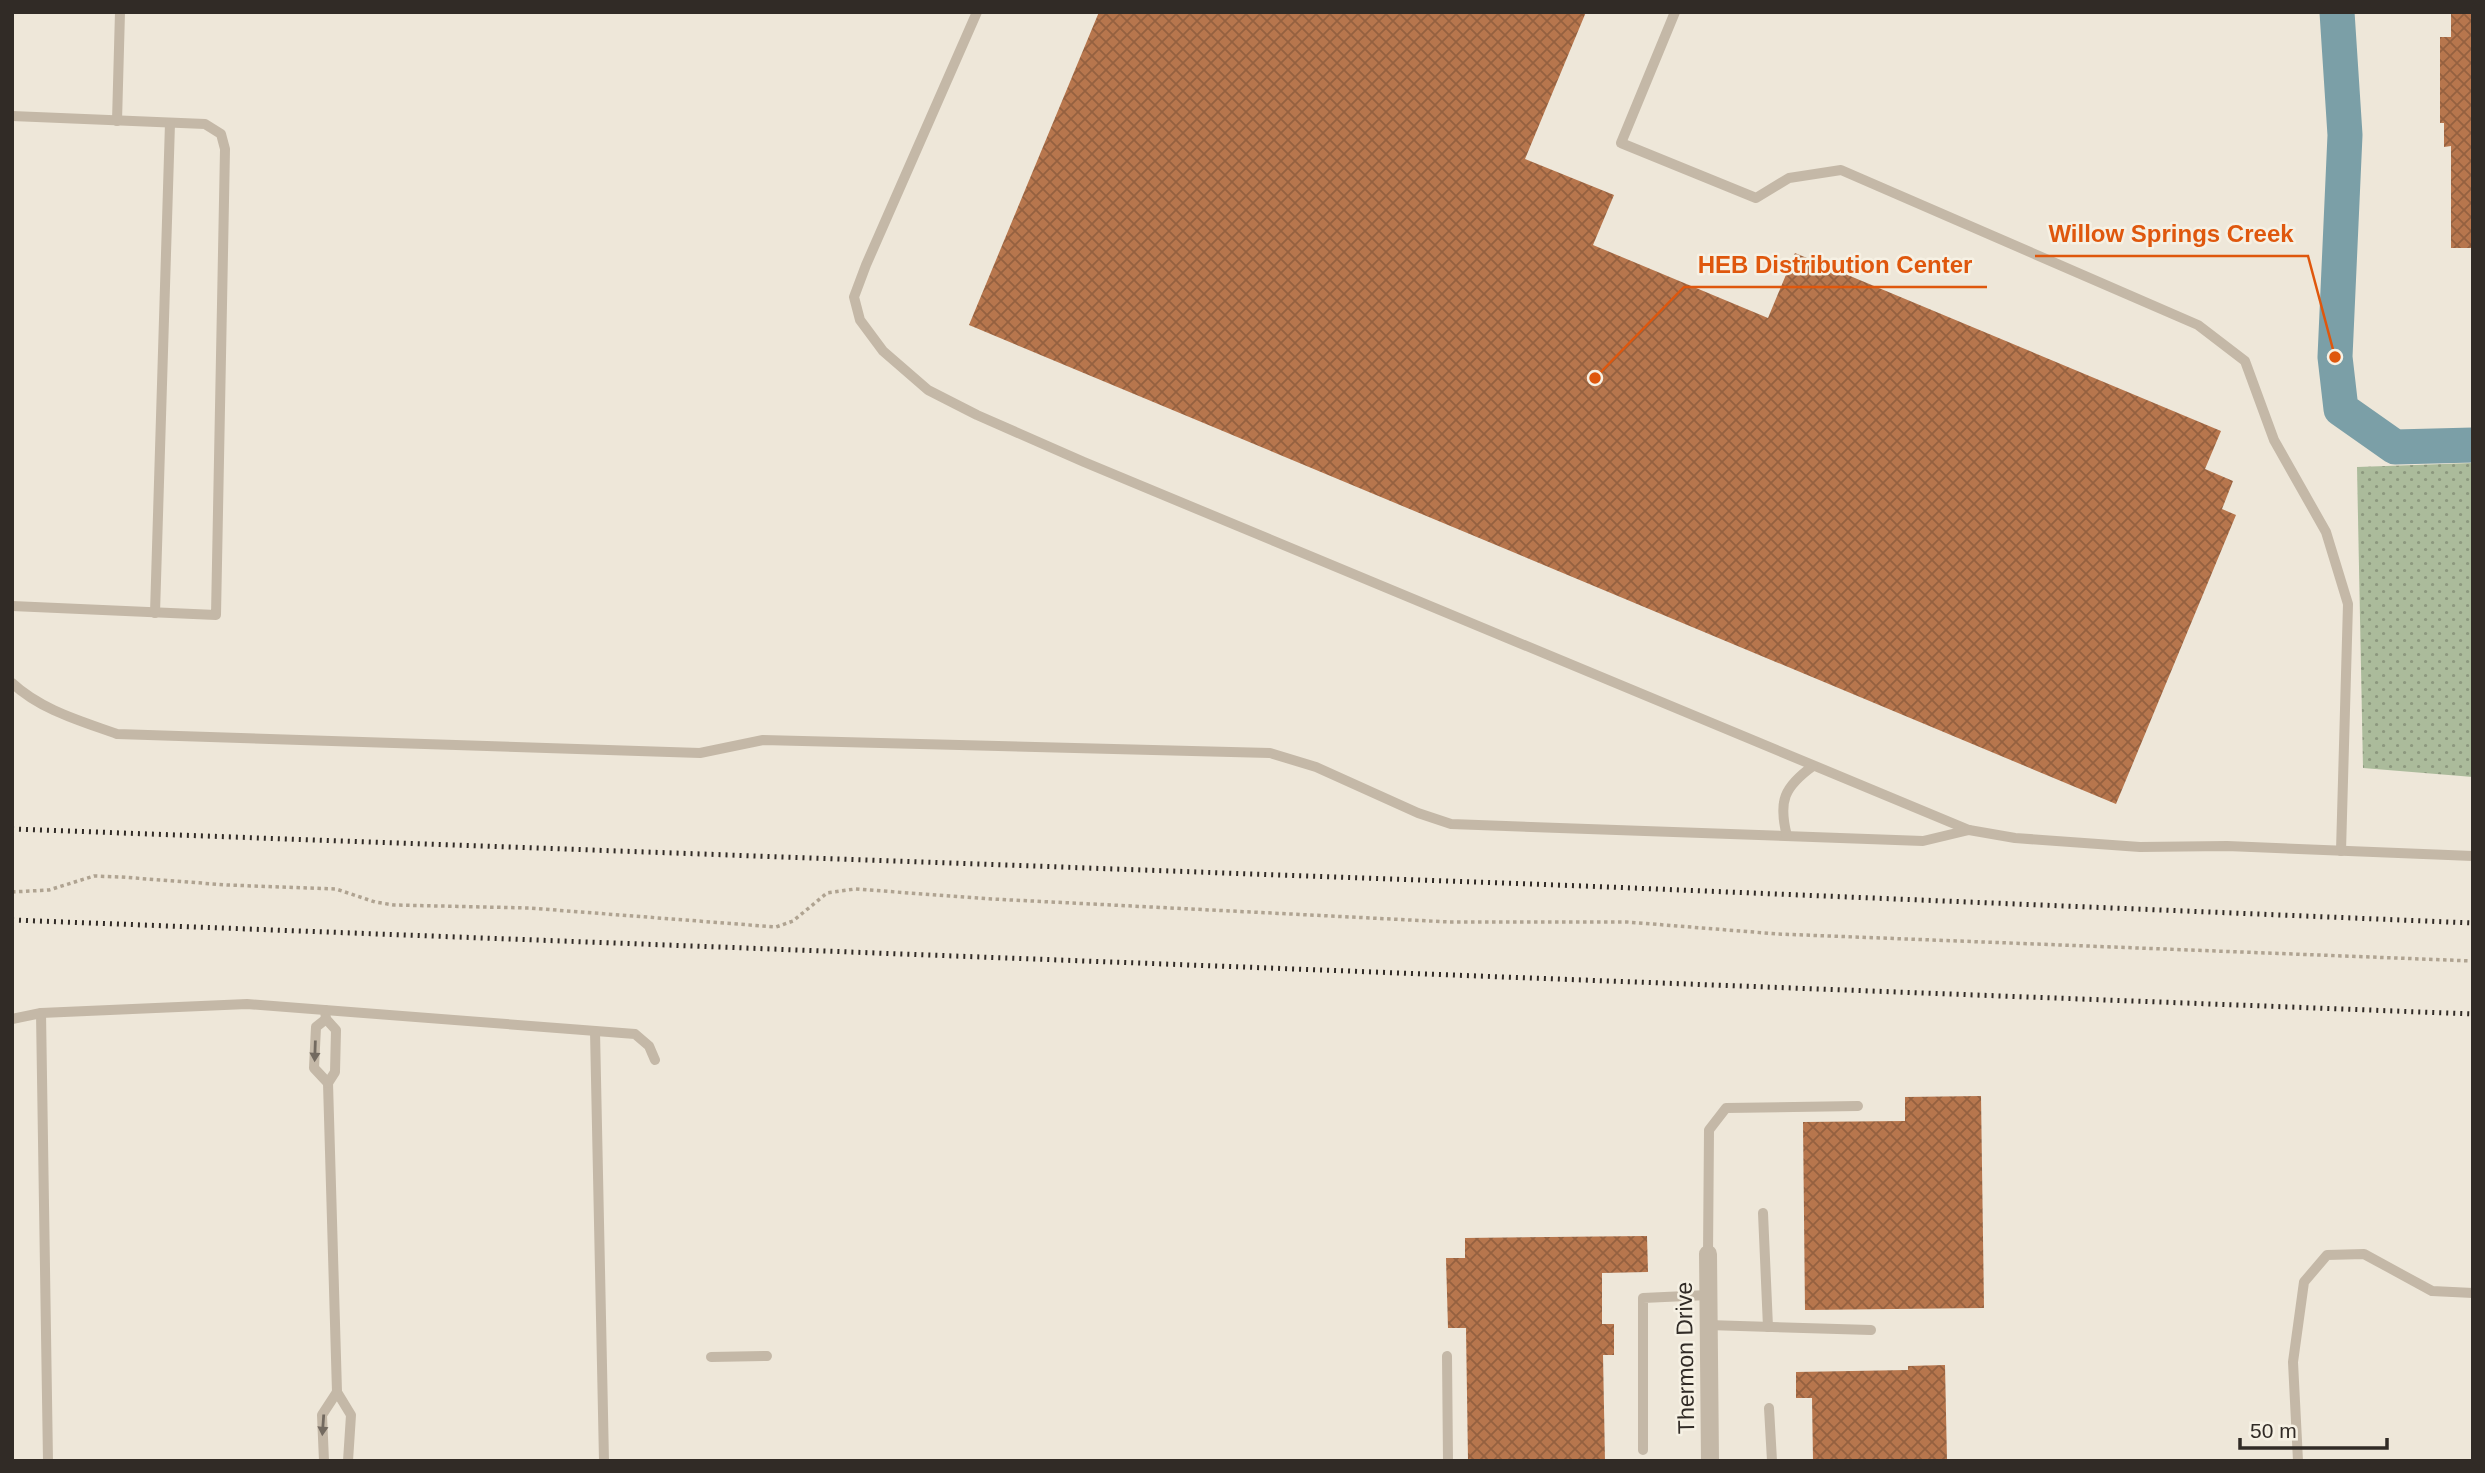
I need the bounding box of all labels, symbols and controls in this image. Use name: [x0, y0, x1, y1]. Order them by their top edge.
callout: Willow Springs Creek: [2035, 211, 2308, 256]
text: Willow Springs Creek: [2048, 220, 2294, 247]
callout: HEB Distribution Center: [1684, 242, 1987, 287]
text: HEB Distribution Center: [1698, 251, 1972, 278]
one-way arrow: [310, 1041, 321, 1063]
street label: Thermon Drive: [1671, 1282, 1699, 1434]
scale bar: [2240, 1406, 2387, 1450]
one-way arrow: [317, 1414, 328, 1436]
text: 50 m: [2250, 1419, 2297, 1442]

